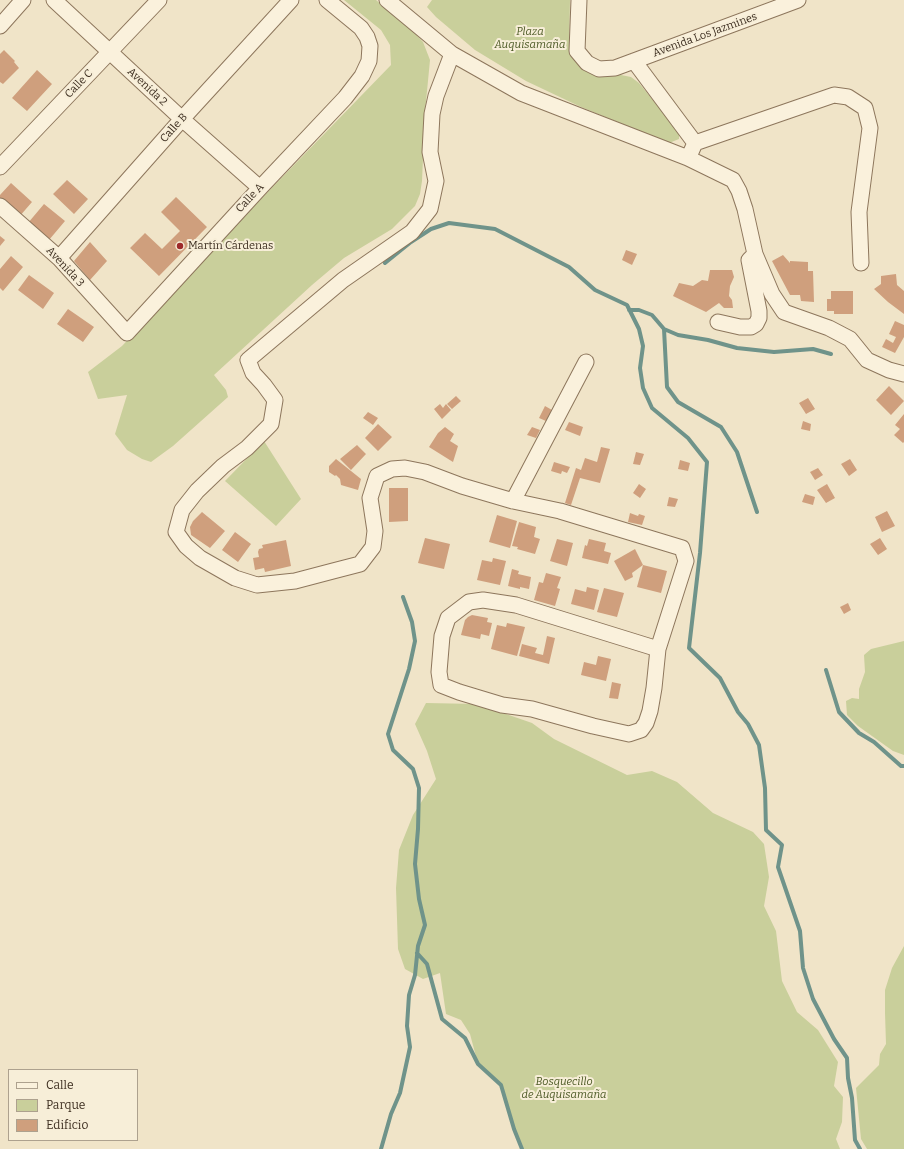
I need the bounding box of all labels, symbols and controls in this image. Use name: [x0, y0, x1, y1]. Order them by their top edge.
street label: Avenida Los Jazmines: [651, 10, 759, 60]
park label: Plaza Auquisamaña: [495, 25, 565, 51]
street label: Avenida 2: [124, 65, 170, 109]
street label: Calle C: [62, 67, 96, 101]
street label: Calle B: [158, 111, 190, 145]
street label: Calle A: [233, 181, 267, 215]
place label: Martín Cárdenas: [188, 239, 273, 253]
marker: Martín Cárdenas: [175, 241, 185, 251]
street label: Avenida 3: [43, 244, 87, 290]
legend: [8, 1069, 138, 1141]
park label: Bosquecillo de Auquisamaña: [521, 1075, 607, 1101]
text: Calle: [46, 1078, 74, 1092]
text: Parque: [46, 1098, 85, 1112]
text: Edificio: [46, 1118, 88, 1132]

